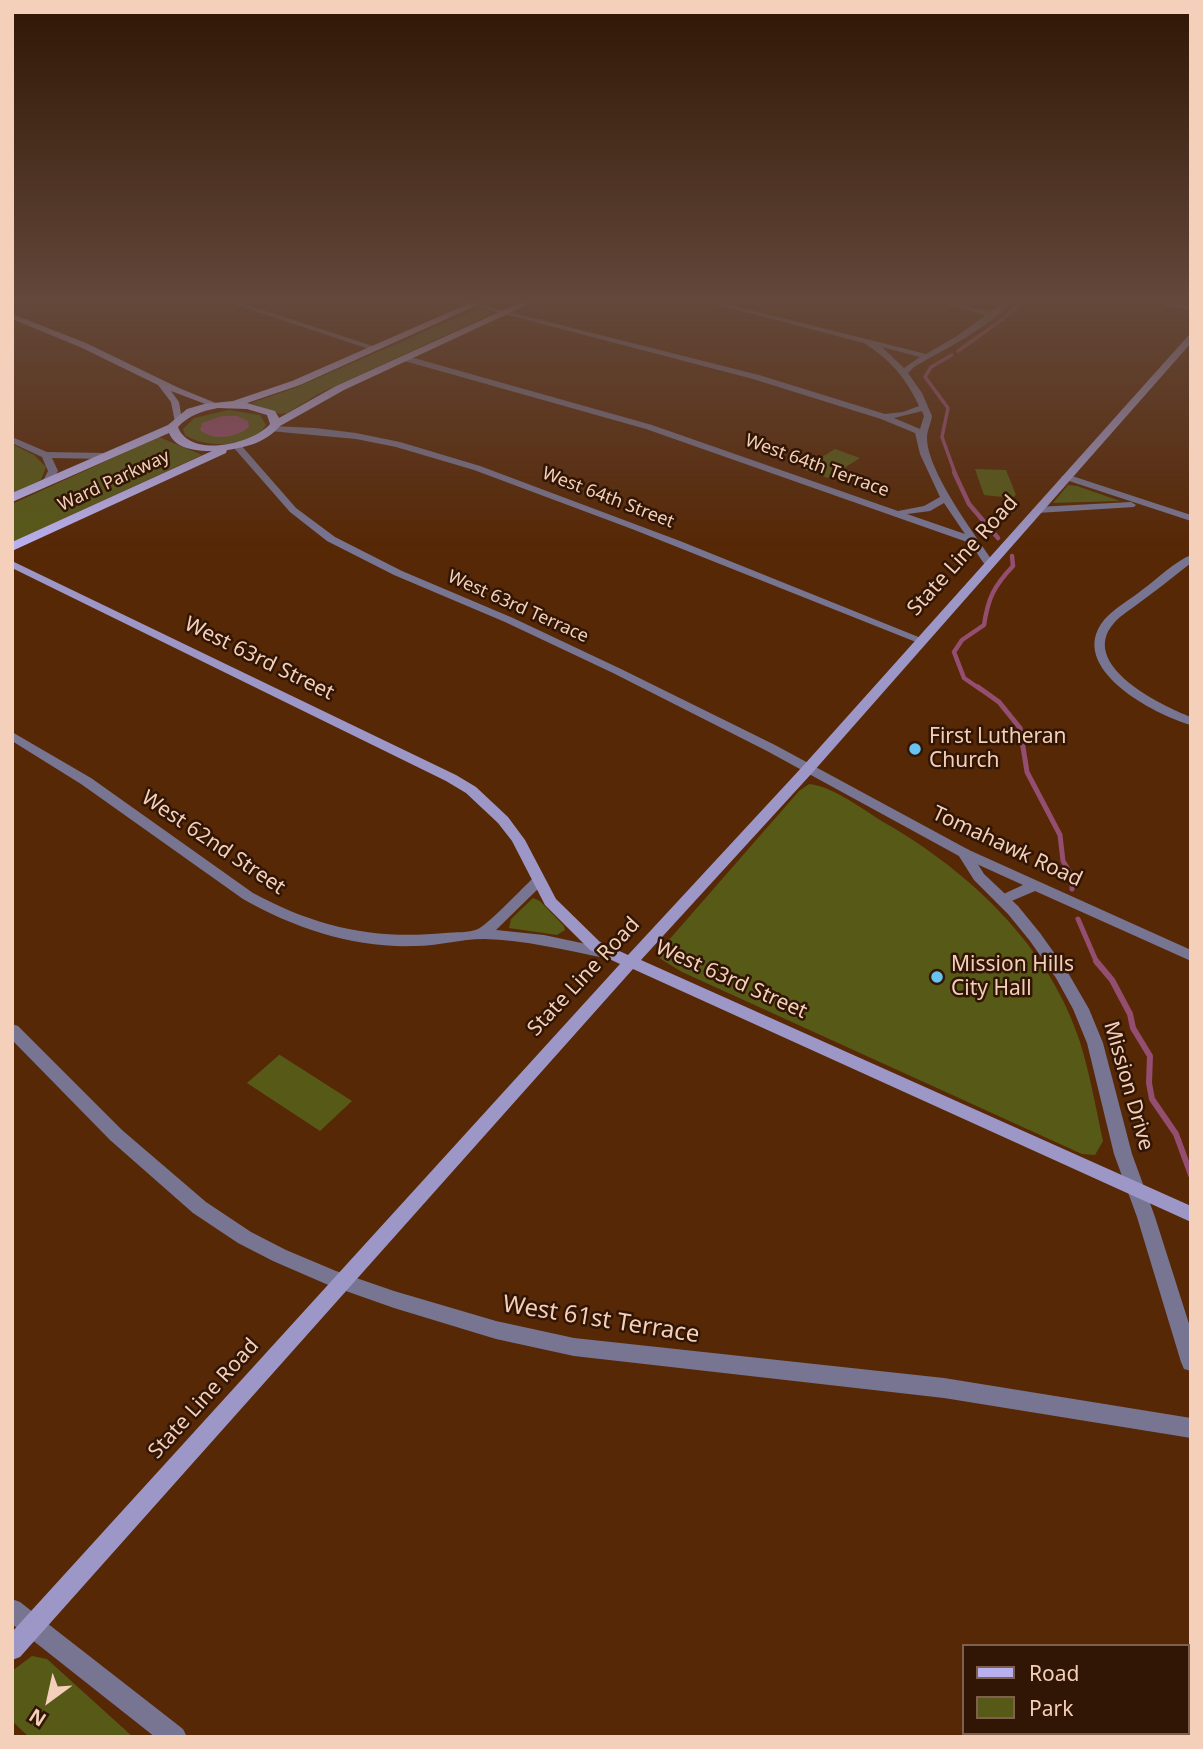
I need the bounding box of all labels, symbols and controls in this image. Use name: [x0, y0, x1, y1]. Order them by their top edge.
street label: West 64th Terrace: [742, 430, 892, 502]
street label: Ward Parkway: [55, 446, 173, 516]
street label: West 64th Street: [539, 463, 677, 533]
street label: State Line Road: [902, 491, 1024, 621]
street label: West 63rd Terrace: [444, 566, 592, 648]
street label: West 63rd Street: [180, 612, 338, 706]
place label: First Lutheran Church: [929, 724, 1066, 774]
marker: First Lutheran Church: [907, 741, 923, 757]
street label: West 62nd Street: [136, 786, 290, 900]
street label: Tomahawk Road: [928, 801, 1086, 893]
street label: State Line Road: [523, 912, 645, 1042]
street label: West 63rd Street: [651, 935, 811, 1025]
place label: Mission Hills City Hall: [951, 952, 1074, 1002]
marker: Mission Hills City Hall: [929, 969, 945, 985]
street label: Mission Drive: [1098, 1019, 1158, 1153]
street label: West 61st Terrace: [501, 1290, 701, 1350]
street label: State Line Road: [143, 1334, 265, 1464]
legend: [962, 1644, 1189, 1735]
text: Road: [1029, 1659, 1079, 1687]
north arrow: [14, 1665, 84, 1735]
text: Park: [1029, 1694, 1073, 1722]
text: N: [24, 1703, 51, 1733]

